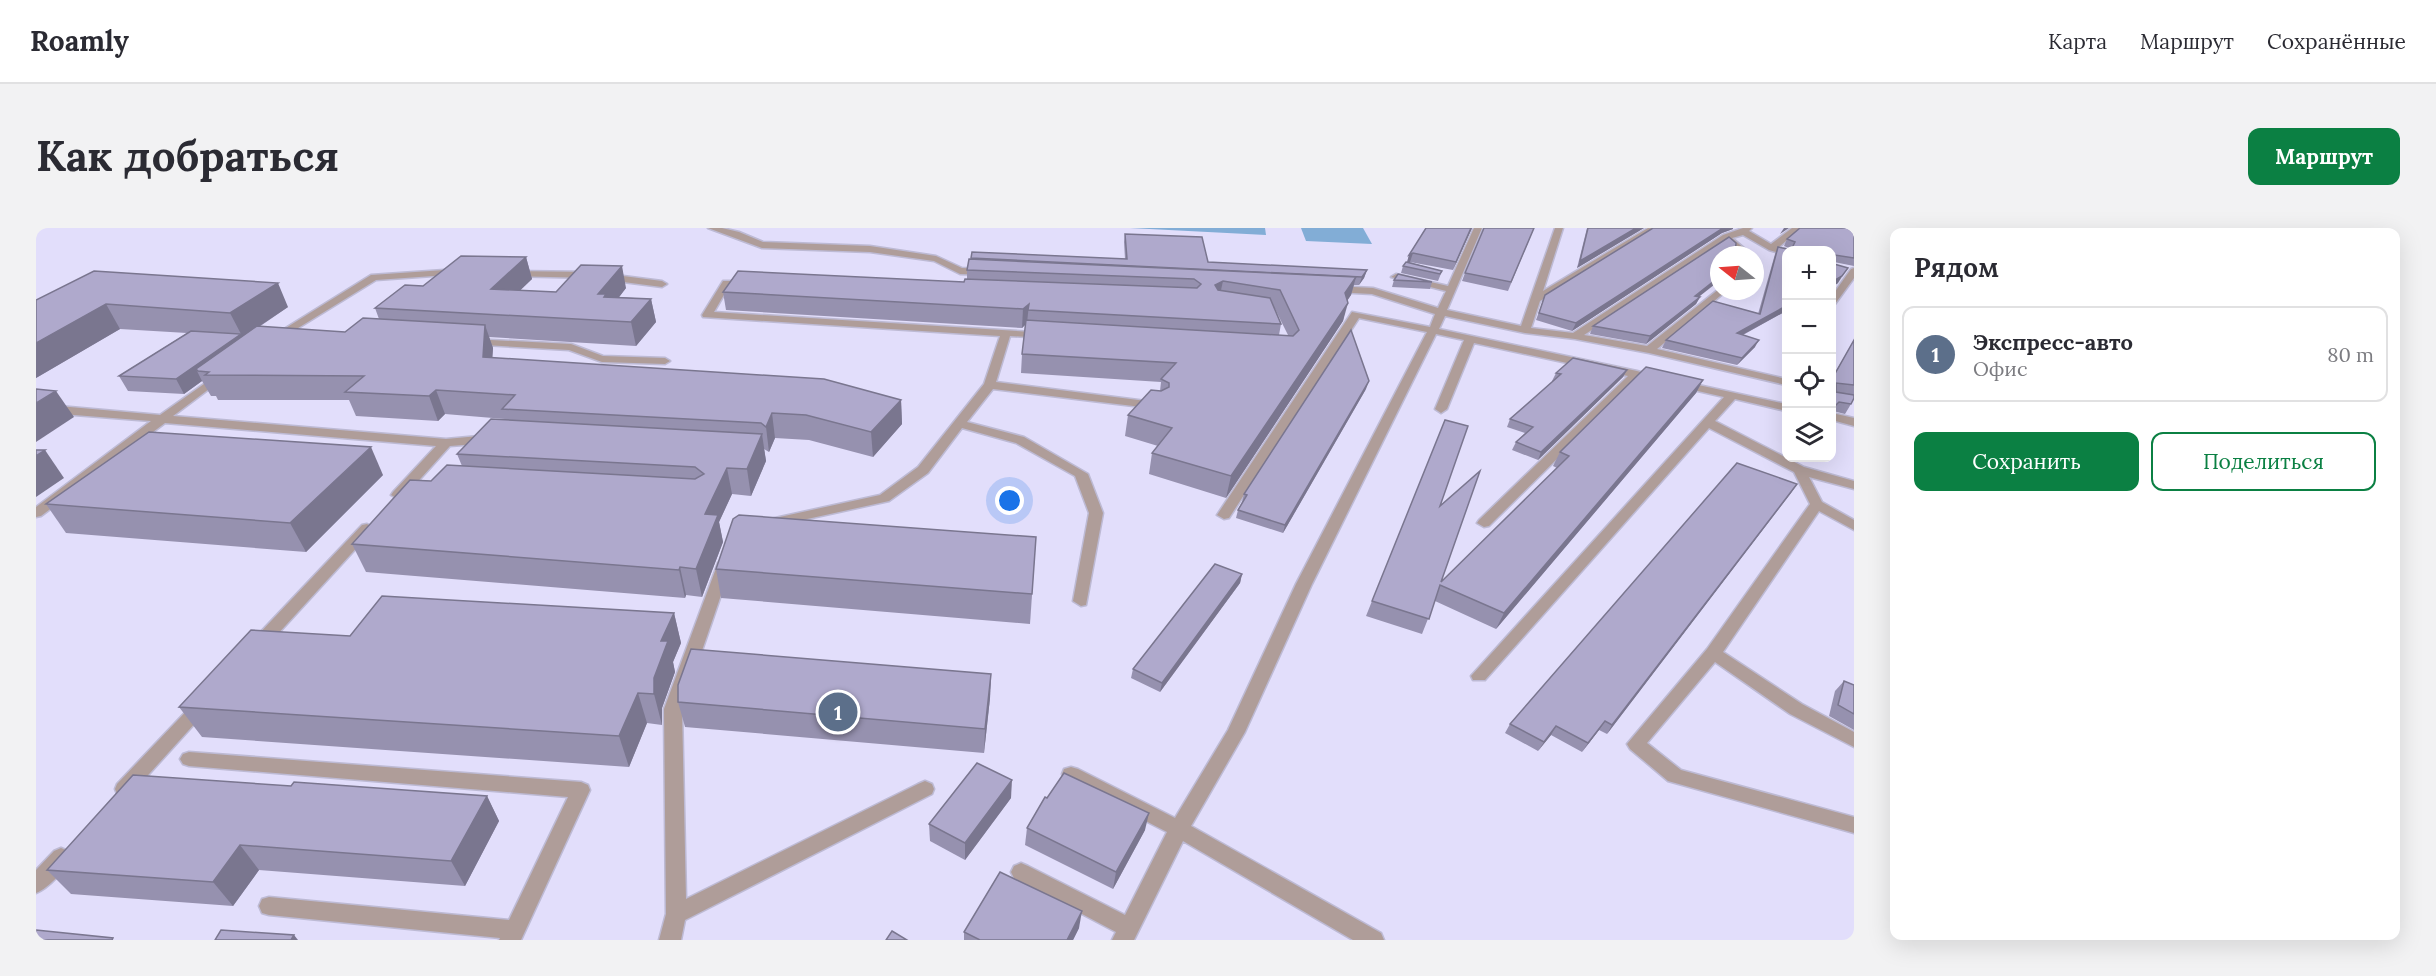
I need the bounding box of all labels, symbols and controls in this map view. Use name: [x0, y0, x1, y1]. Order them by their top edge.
text: Roamly: [30, 23, 129, 59]
text: Карта: [2048, 28, 2107, 55]
text: Маршрут: [2140, 28, 2234, 55]
text: Сохранённые: [2267, 28, 2406, 55]
button: Маршрут: [2248, 128, 2400, 185]
text: Как добраться: [36, 129, 339, 183]
north arrow: [1710, 246, 1764, 300]
map controls: [1782, 246, 1836, 462]
button: +: [1782, 246, 1836, 300]
text: Рядом: [1914, 251, 1999, 284]
button: −: [1782, 300, 1836, 354]
text: Экспресс-авто: [1973, 328, 2133, 356]
text: 1: [1931, 342, 1940, 367]
text: 80 m: [2327, 342, 2374, 367]
button: locate: [1782, 354, 1836, 408]
text: Офис: [1973, 356, 2028, 381]
button: layers: [1782, 408, 1836, 462]
button: Сохранить: [1914, 432, 2139, 491]
button: Поделиться: [2151, 432, 2376, 491]
your location: [995, 486, 1024, 515]
pin: 1: [818, 690, 858, 734]

